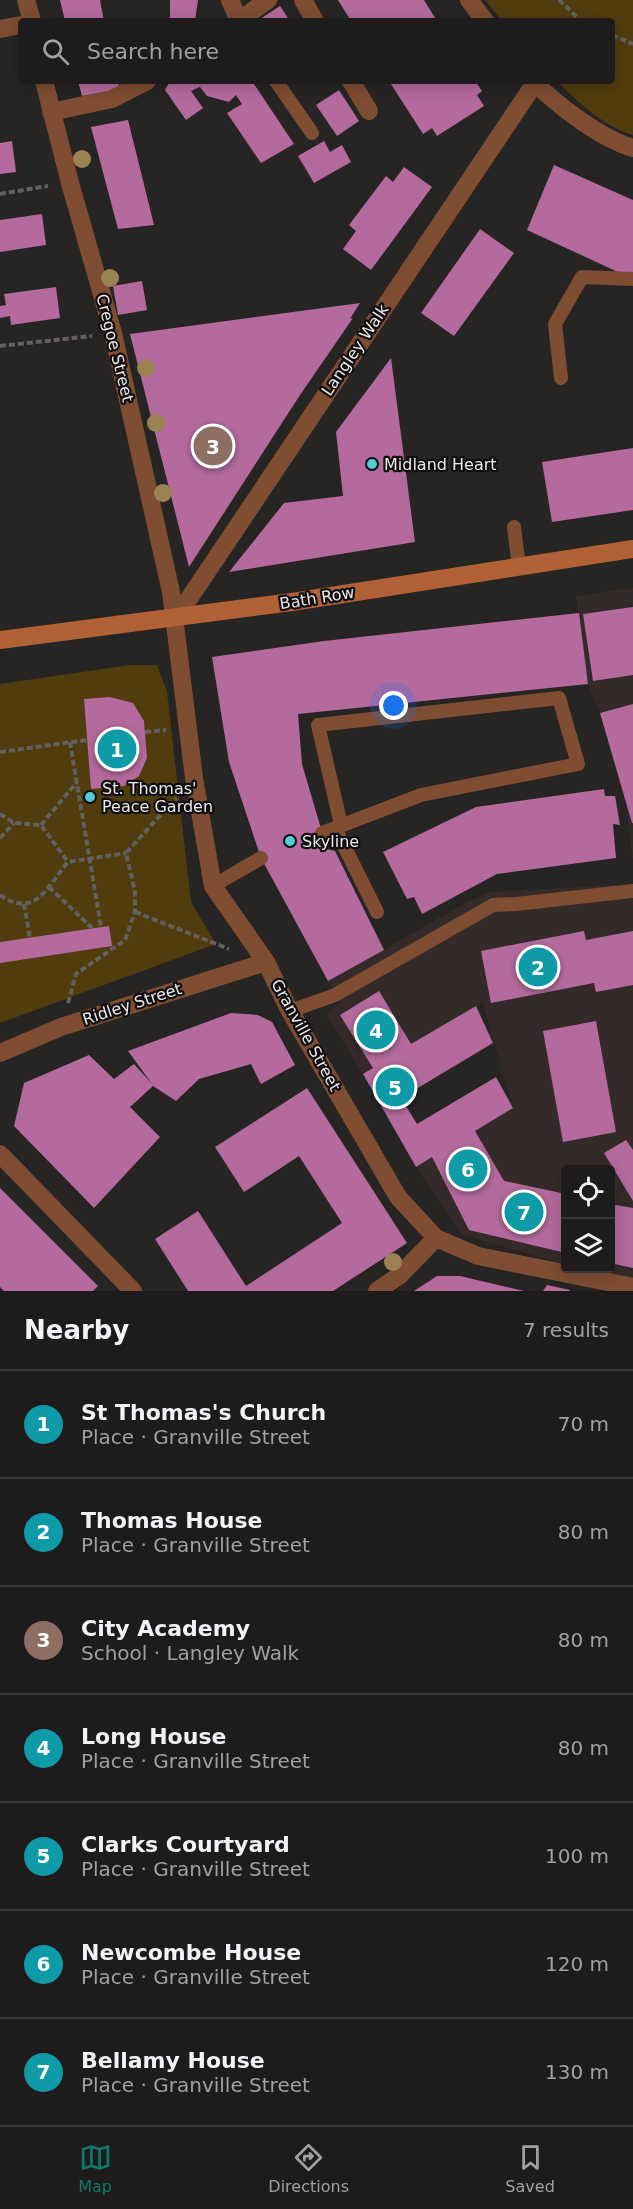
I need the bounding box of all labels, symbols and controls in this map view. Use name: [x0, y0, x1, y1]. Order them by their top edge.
search box: [18, 18, 615, 84]
icon: search: [39, 35, 72, 68]
text: Search here: [87, 39, 219, 64]
street label: Cregoe Street: [92, 292, 138, 404]
street label: Langley Walk: [317, 300, 393, 399]
pin: 3: [194, 424, 232, 468]
place label: Midland Heart: [384, 455, 497, 474]
marker: Midland Heart: [365, 457, 379, 471]
street label: Bath Row: [278, 583, 356, 613]
your location: [379, 691, 408, 720]
pin: 1: [98, 726, 136, 771]
place label: St. Thomas' Peace Garden: [102, 779, 213, 816]
marker: St. Thomas' Peace Garden: [83, 790, 97, 804]
place label: Skyline: [302, 832, 359, 851]
marker: Skyline: [283, 834, 297, 848]
pin: 2: [518, 944, 558, 990]
street label: Granville Street: [267, 976, 345, 1094]
street label: Ridley Street: [80, 979, 184, 1029]
pin: 4: [356, 1008, 395, 1052]
pin: 5: [376, 1064, 414, 1110]
pin: 6: [448, 1146, 488, 1192]
map controls: [561, 1165, 615, 1273]
button: locate: [561, 1165, 615, 1219]
pin: 7: [504, 1190, 544, 1234]
button: layers: [561, 1219, 615, 1273]
text: Nearby: [24, 1315, 129, 1345]
text: 7 results: [523, 1318, 609, 1342]
text: St Thomas's Church: [81, 1400, 326, 1425]
text: 1: [37, 1412, 50, 1436]
text: 70 m: [558, 1412, 609, 1436]
text: Place · Granville Street: [81, 1425, 310, 1449]
text: Thomas House: [81, 1508, 263, 1533]
text: 2: [37, 1520, 50, 1544]
text: 80 m: [558, 1520, 609, 1544]
text: Place · Granville Street: [81, 1533, 310, 1557]
text: City Academy: [81, 1616, 250, 1641]
text: 3: [37, 1628, 50, 1652]
text: 80 m: [558, 1628, 609, 1652]
text: School · Langley Walk: [81, 1641, 299, 1665]
text: Long House: [81, 1724, 226, 1749]
text: 4: [37, 1736, 50, 1760]
text: 80 m: [558, 1736, 609, 1760]
text: Place · Granville Street: [81, 1749, 310, 1773]
text: Clarks Courtyard: [81, 1832, 290, 1857]
text: 5: [37, 1844, 50, 1868]
text: 100 m: [545, 1844, 609, 1868]
text: Place · Granville Street: [81, 1857, 310, 1881]
text: Newcombe House: [81, 1940, 301, 1965]
text: 6: [37, 1952, 50, 1976]
text: 120 m: [545, 1952, 609, 1976]
text: Place · Granville Street: [81, 1965, 310, 1989]
text: Bellamy House: [81, 2048, 265, 2073]
text: 7: [37, 2060, 50, 2084]
text: 130 m: [545, 2060, 609, 2084]
text: Place · Granville Street: [81, 2073, 310, 2097]
tab: Map: [78, 2141, 112, 2196]
tab: Directions: [268, 2141, 349, 2196]
tab: Saved: [505, 2141, 555, 2196]

